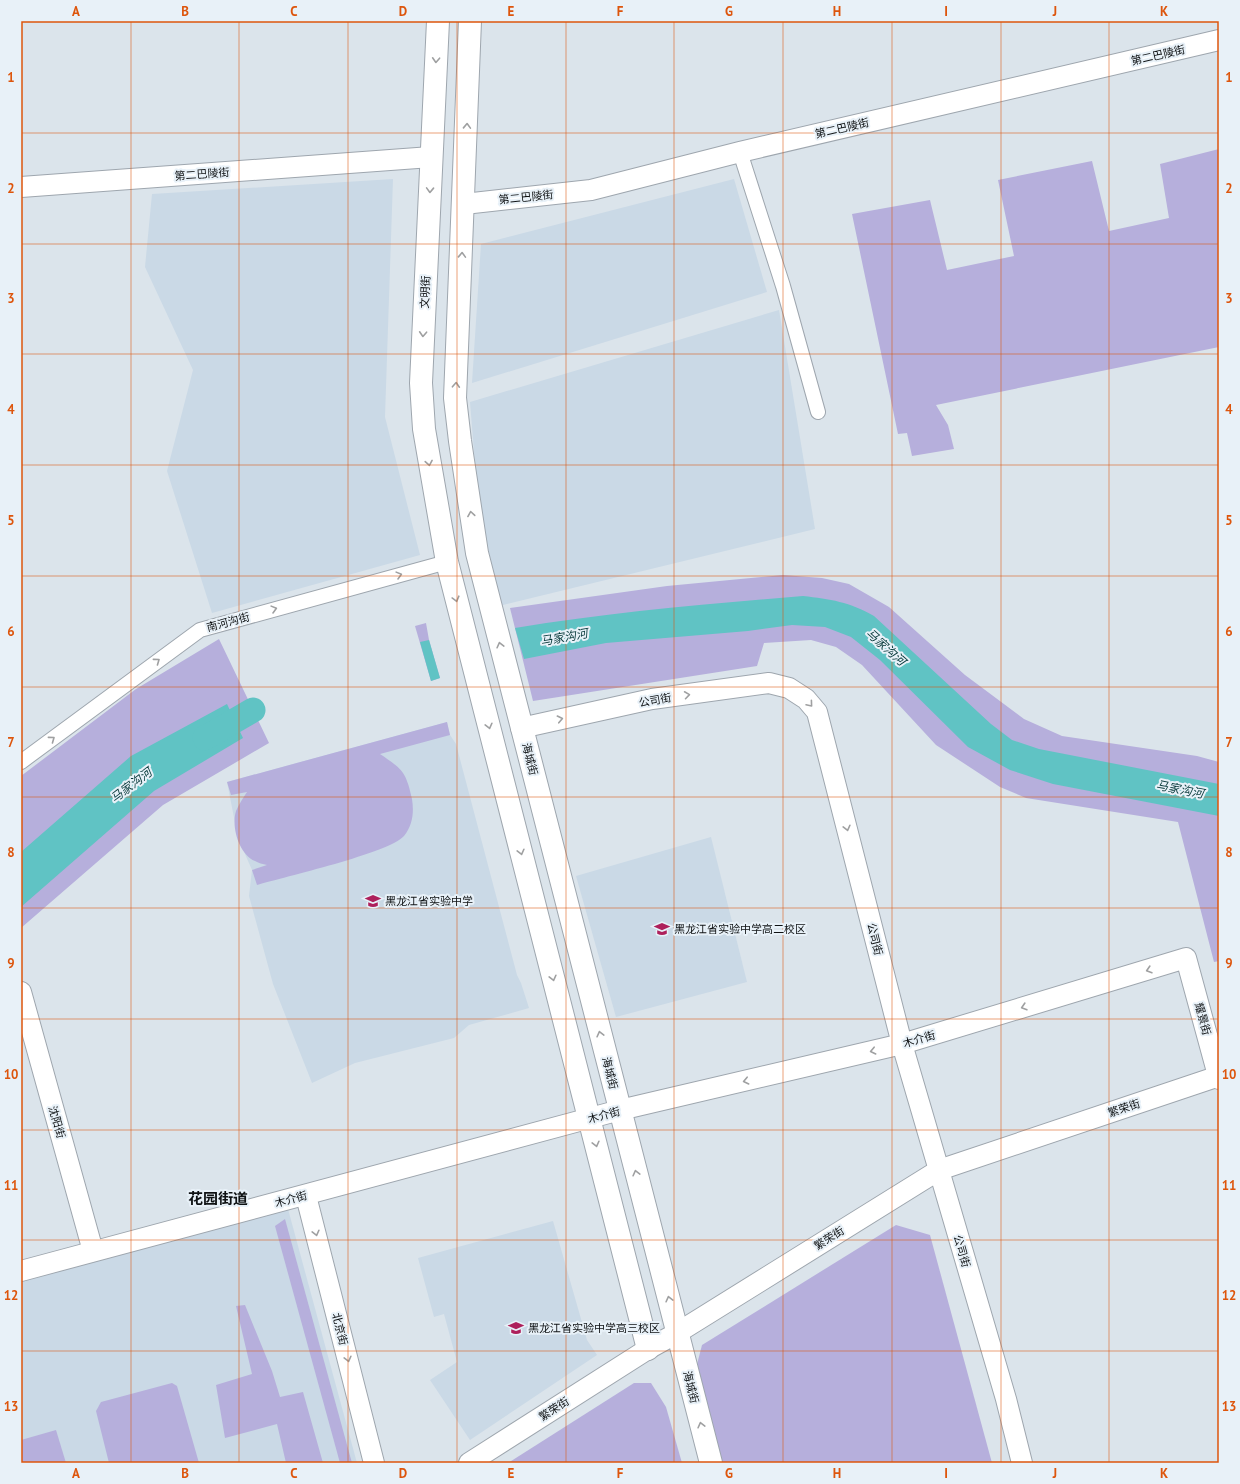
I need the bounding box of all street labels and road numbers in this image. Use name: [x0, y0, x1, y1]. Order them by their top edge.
street label: 第二巴陵街: [1130, 42, 1186, 68]
street label: 第二巴陵街: [814, 115, 870, 141]
street label: 第二巴陵街: [174, 165, 230, 183]
street label: 第二巴陵街: [498, 187, 554, 207]
street label: 文明街: [417, 275, 433, 309]
street label: 南河沟街: [205, 610, 251, 634]
street label: 公司街: [638, 690, 672, 710]
street label: 海城街: [519, 741, 541, 777]
street label: 公司街: [864, 921, 886, 957]
street label: 耀景街: [1192, 1001, 1214, 1037]
street label: 木介街: [901, 1028, 937, 1050]
street label: 海城街: [599, 1055, 621, 1091]
street label: 繁荣街: [1106, 1096, 1142, 1120]
street label: 沈阳街: [46, 1104, 68, 1140]
street label: 木介街: [586, 1104, 622, 1126]
street label: 木介街: [273, 1188, 309, 1210]
street label: 繁荣街: [811, 1223, 847, 1253]
street label: 公司街: [951, 1233, 973, 1269]
street label: 北京街: [329, 1311, 351, 1347]
street label: 海城街: [680, 1369, 702, 1405]
street label: 繁荣街: [536, 1394, 572, 1424]

